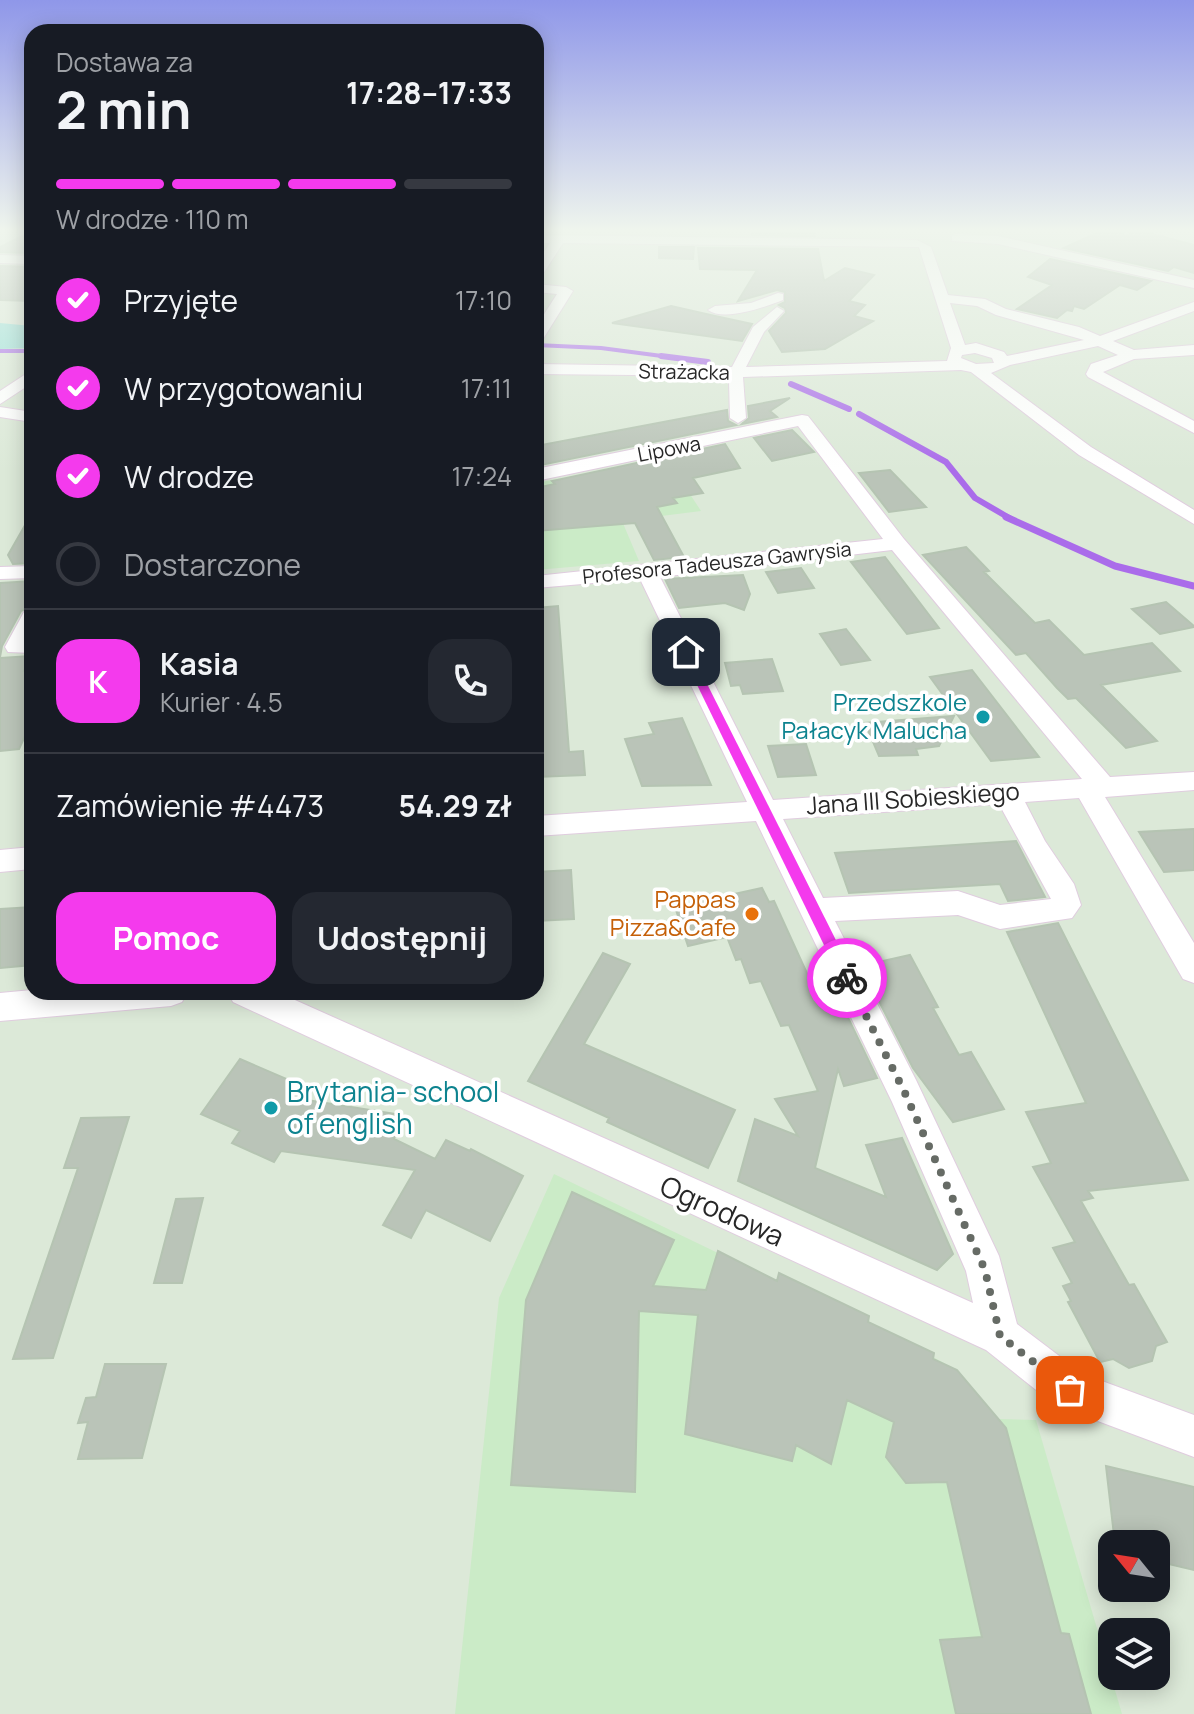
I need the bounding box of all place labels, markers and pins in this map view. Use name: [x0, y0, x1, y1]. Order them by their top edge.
pin: [652, 618, 720, 686]
place label: Przedszkole Pałacyk Malucha: [781, 685, 967, 746]
marker: Przedszkole Pałacyk Malucha: [974, 708, 992, 726]
place label: Pappas Pizza&Cafe: [610, 882, 736, 943]
marker: Pappas Pizza&Cafe: [743, 905, 761, 923]
place label: Brytania- school of english: [287, 1072, 499, 1142]
marker: Brytania- school of english: [262, 1099, 280, 1117]
pin: [1036, 1356, 1104, 1424]

